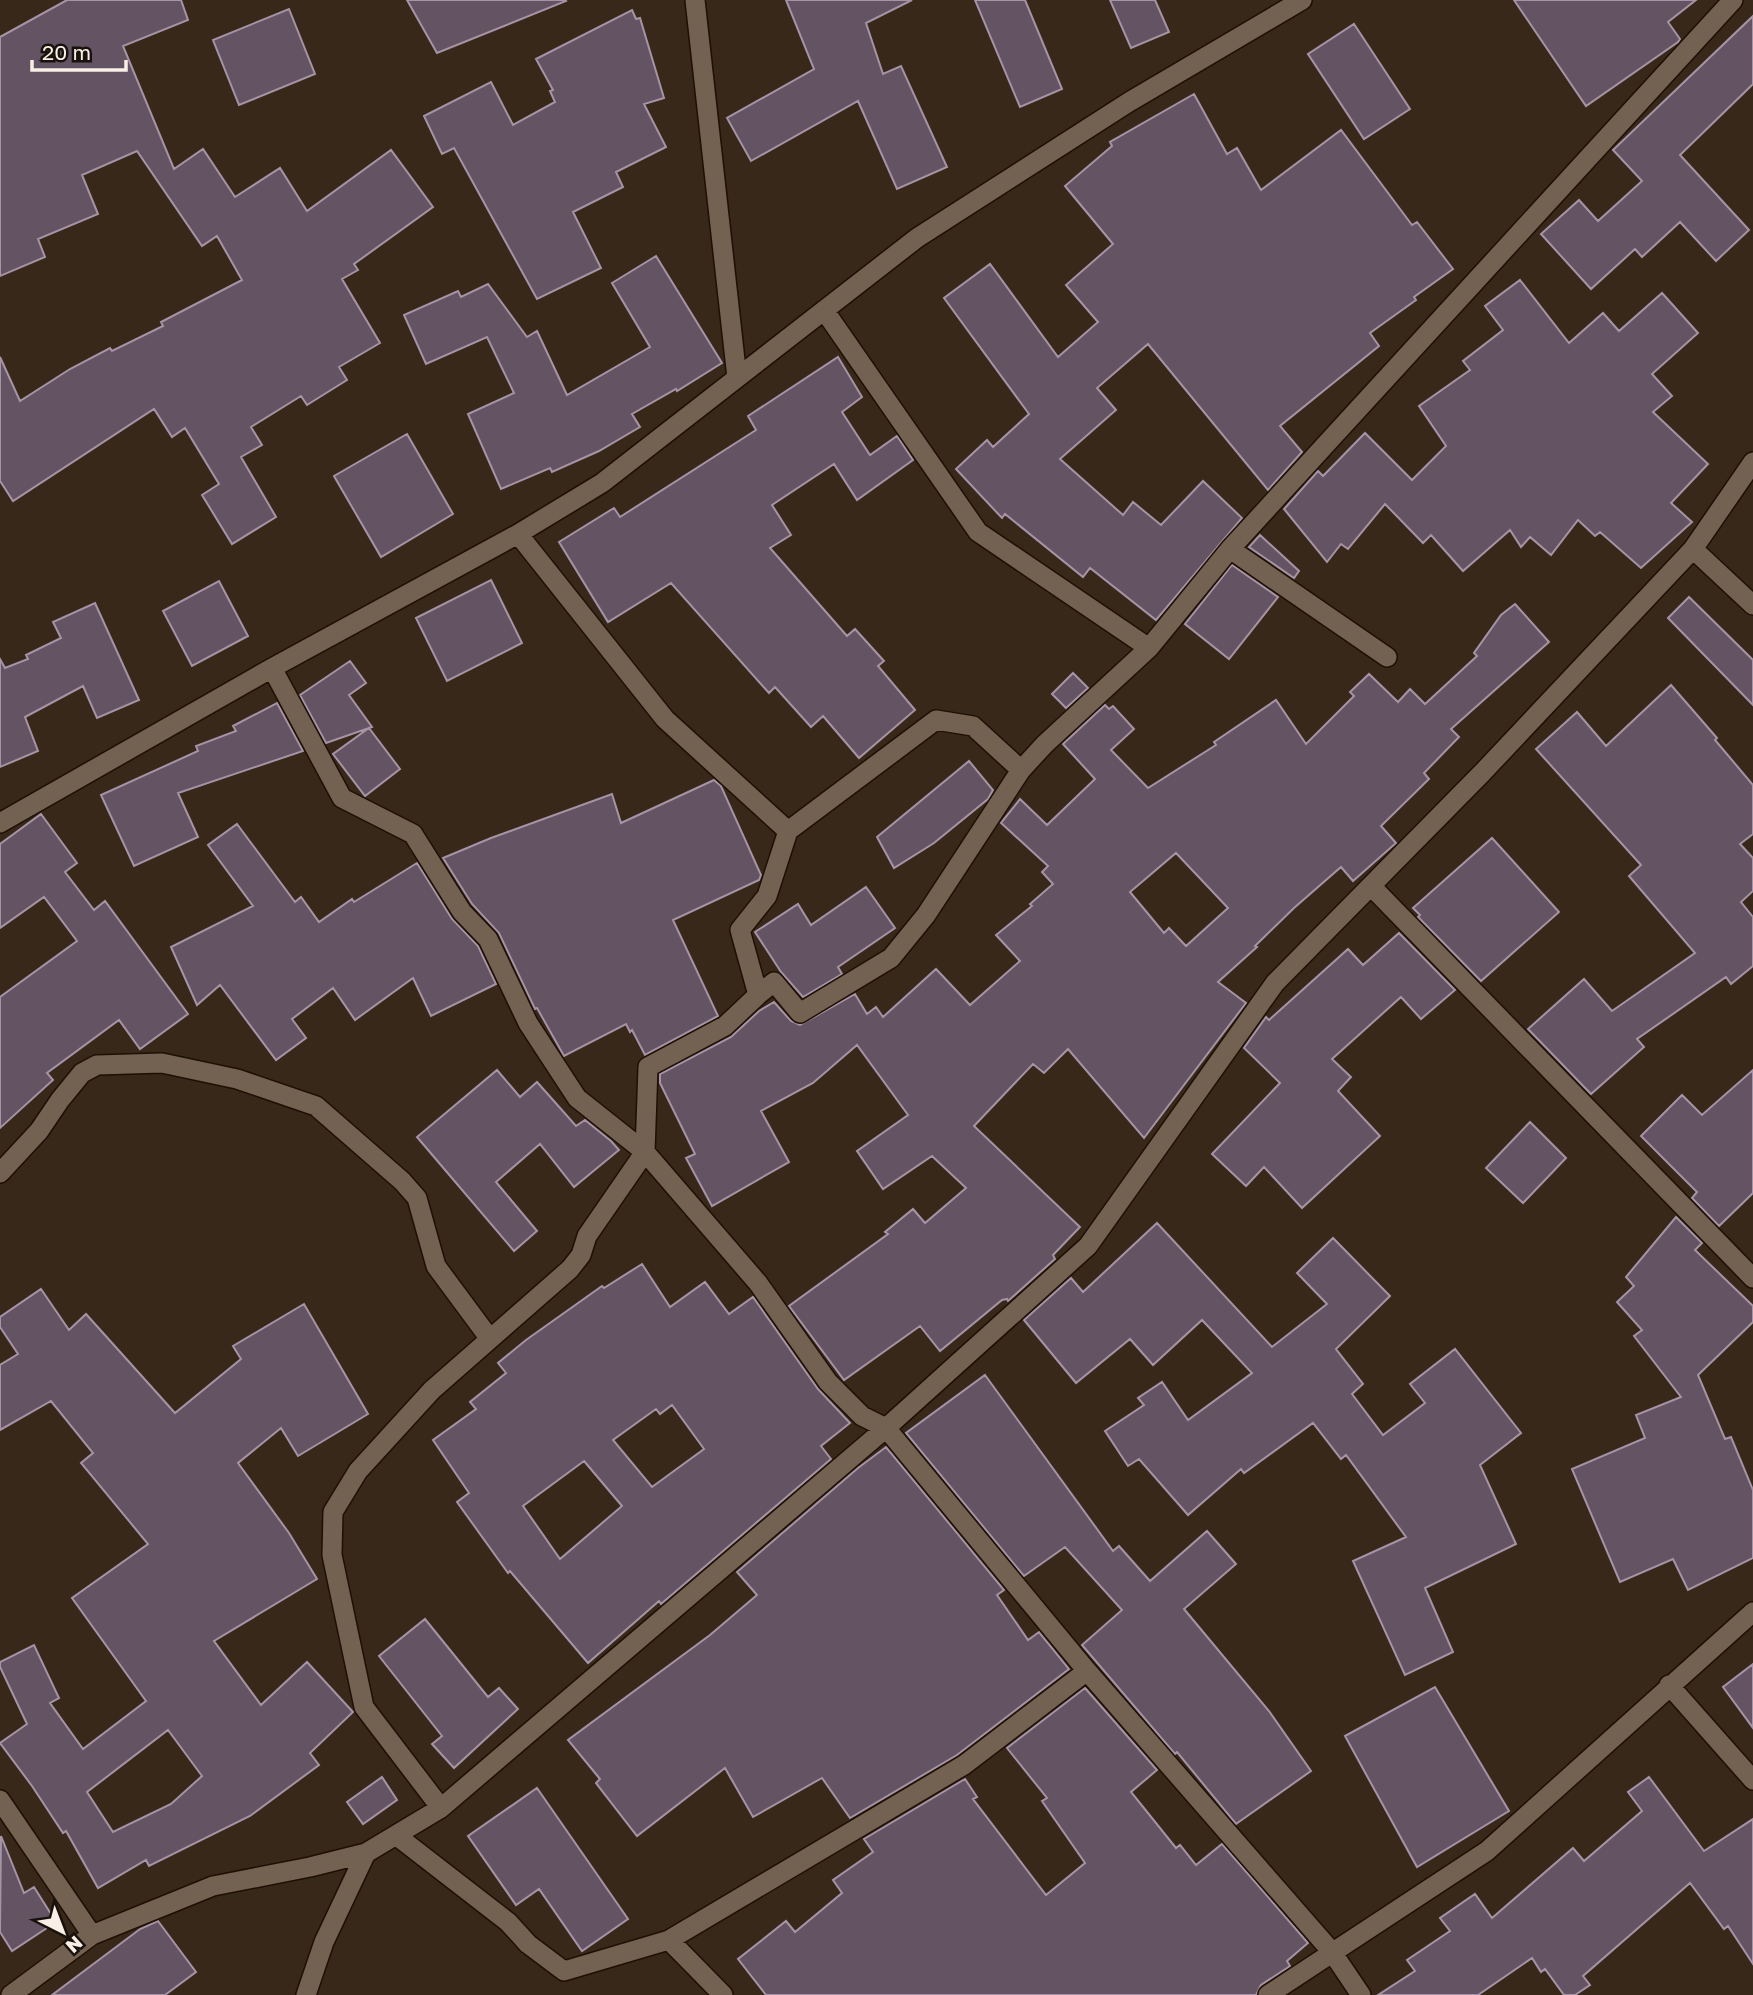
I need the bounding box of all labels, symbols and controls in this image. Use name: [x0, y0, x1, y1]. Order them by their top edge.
scale bar: [32, 28, 126, 72]
text: 20 m: [42, 39, 91, 65]
north arrow: [28, 1897, 98, 1967]
text: N: [62, 1932, 88, 1958]

